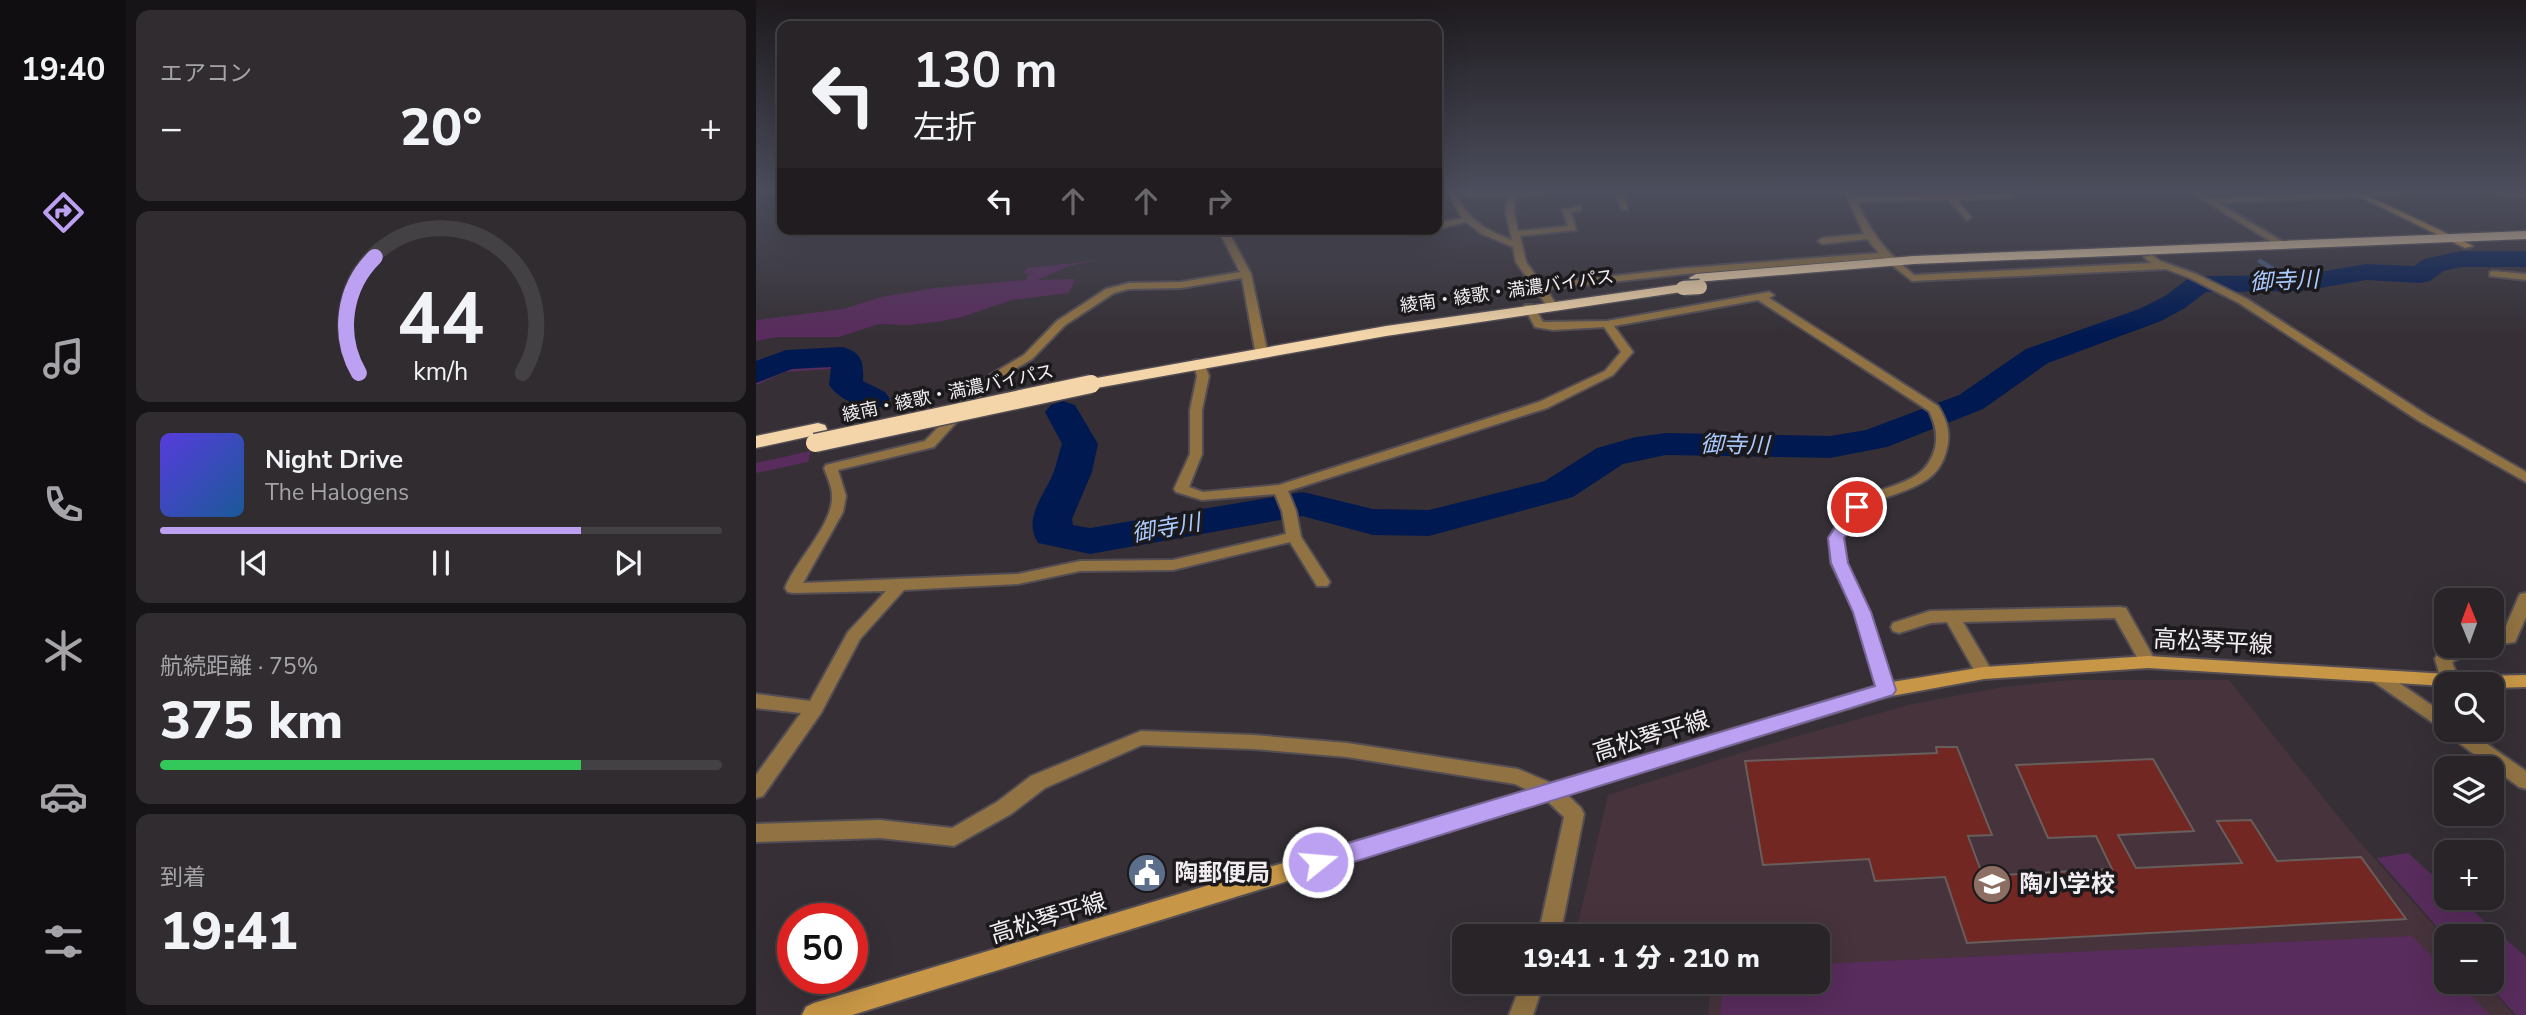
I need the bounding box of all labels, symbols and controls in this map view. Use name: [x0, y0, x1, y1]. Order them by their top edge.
text: 130 m: [913, 37, 1057, 104]
text: 19:40: [21, 48, 105, 91]
icon: left: [798, 49, 889, 140]
text: エアコン: [160, 58, 252, 89]
text: 20°: [400, 92, 482, 163]
text: −: [160, 103, 183, 154]
text: +: [699, 103, 722, 154]
text: 左折: [913, 106, 977, 149]
icon: left: [981, 182, 1019, 220]
icon: ahead: [1054, 182, 1092, 220]
icon: ahead: [1127, 182, 1165, 220]
icon: right: [1200, 182, 1238, 220]
icon: directions: [39, 188, 88, 237]
street label: 綾南・綾歌・満濃バイパス: [1399, 264, 1615, 318]
water label: 御寺川: [2249, 264, 2322, 298]
text: 44: [397, 269, 485, 369]
icon: music: [39, 334, 88, 383]
text: km/h: [413, 354, 469, 388]
street label: 綾南・綾歌・満濃バイパス: [840, 359, 1056, 427]
water label: 御寺川: [1700, 429, 1773, 461]
text: Night Drive: [265, 442, 403, 477]
text: The Halogens: [265, 477, 409, 508]
pin: [1827, 477, 1887, 537]
icon: phone: [39, 480, 88, 529]
icon: arrive: [1838, 488, 1876, 526]
water label: 御寺川: [1129, 506, 1206, 549]
icon: previous: [235, 544, 273, 582]
icon: pause: [422, 544, 460, 582]
icon: next: [609, 544, 647, 582]
north arrow: [2434, 588, 2504, 658]
map controls: [2434, 588, 2504, 994]
street label: 高松琴平線: [2152, 623, 2274, 661]
icon: climate: [39, 626, 88, 675]
text: 航続距離 · 75%: [160, 651, 318, 682]
button: search: [2434, 672, 2504, 742]
text: 375 km: [160, 685, 343, 756]
street label: 高松琴平線: [1589, 703, 1713, 769]
button: layers: [2434, 756, 2504, 826]
icon: car: [39, 772, 88, 821]
position arrow: [1281, 825, 1355, 899]
button: +: [2434, 840, 2504, 910]
public building icon: 陶郵便局: [1126, 852, 1168, 894]
place label: 陶郵便局: [1174, 857, 1270, 889]
text: 到着: [160, 862, 206, 893]
school or university icon: 陶小学校: [1971, 863, 2013, 905]
place label: 陶小学校: [2019, 868, 2115, 900]
street label: 高松琴平線: [986, 885, 1110, 951]
text: 19:41: [160, 896, 298, 967]
speed limit sign: 50: [777, 903, 868, 994]
icon: filters: [39, 917, 88, 966]
button: −: [2434, 924, 2504, 994]
text: 19:41 · 1 分 · 210 m: [1522, 941, 1760, 976]

